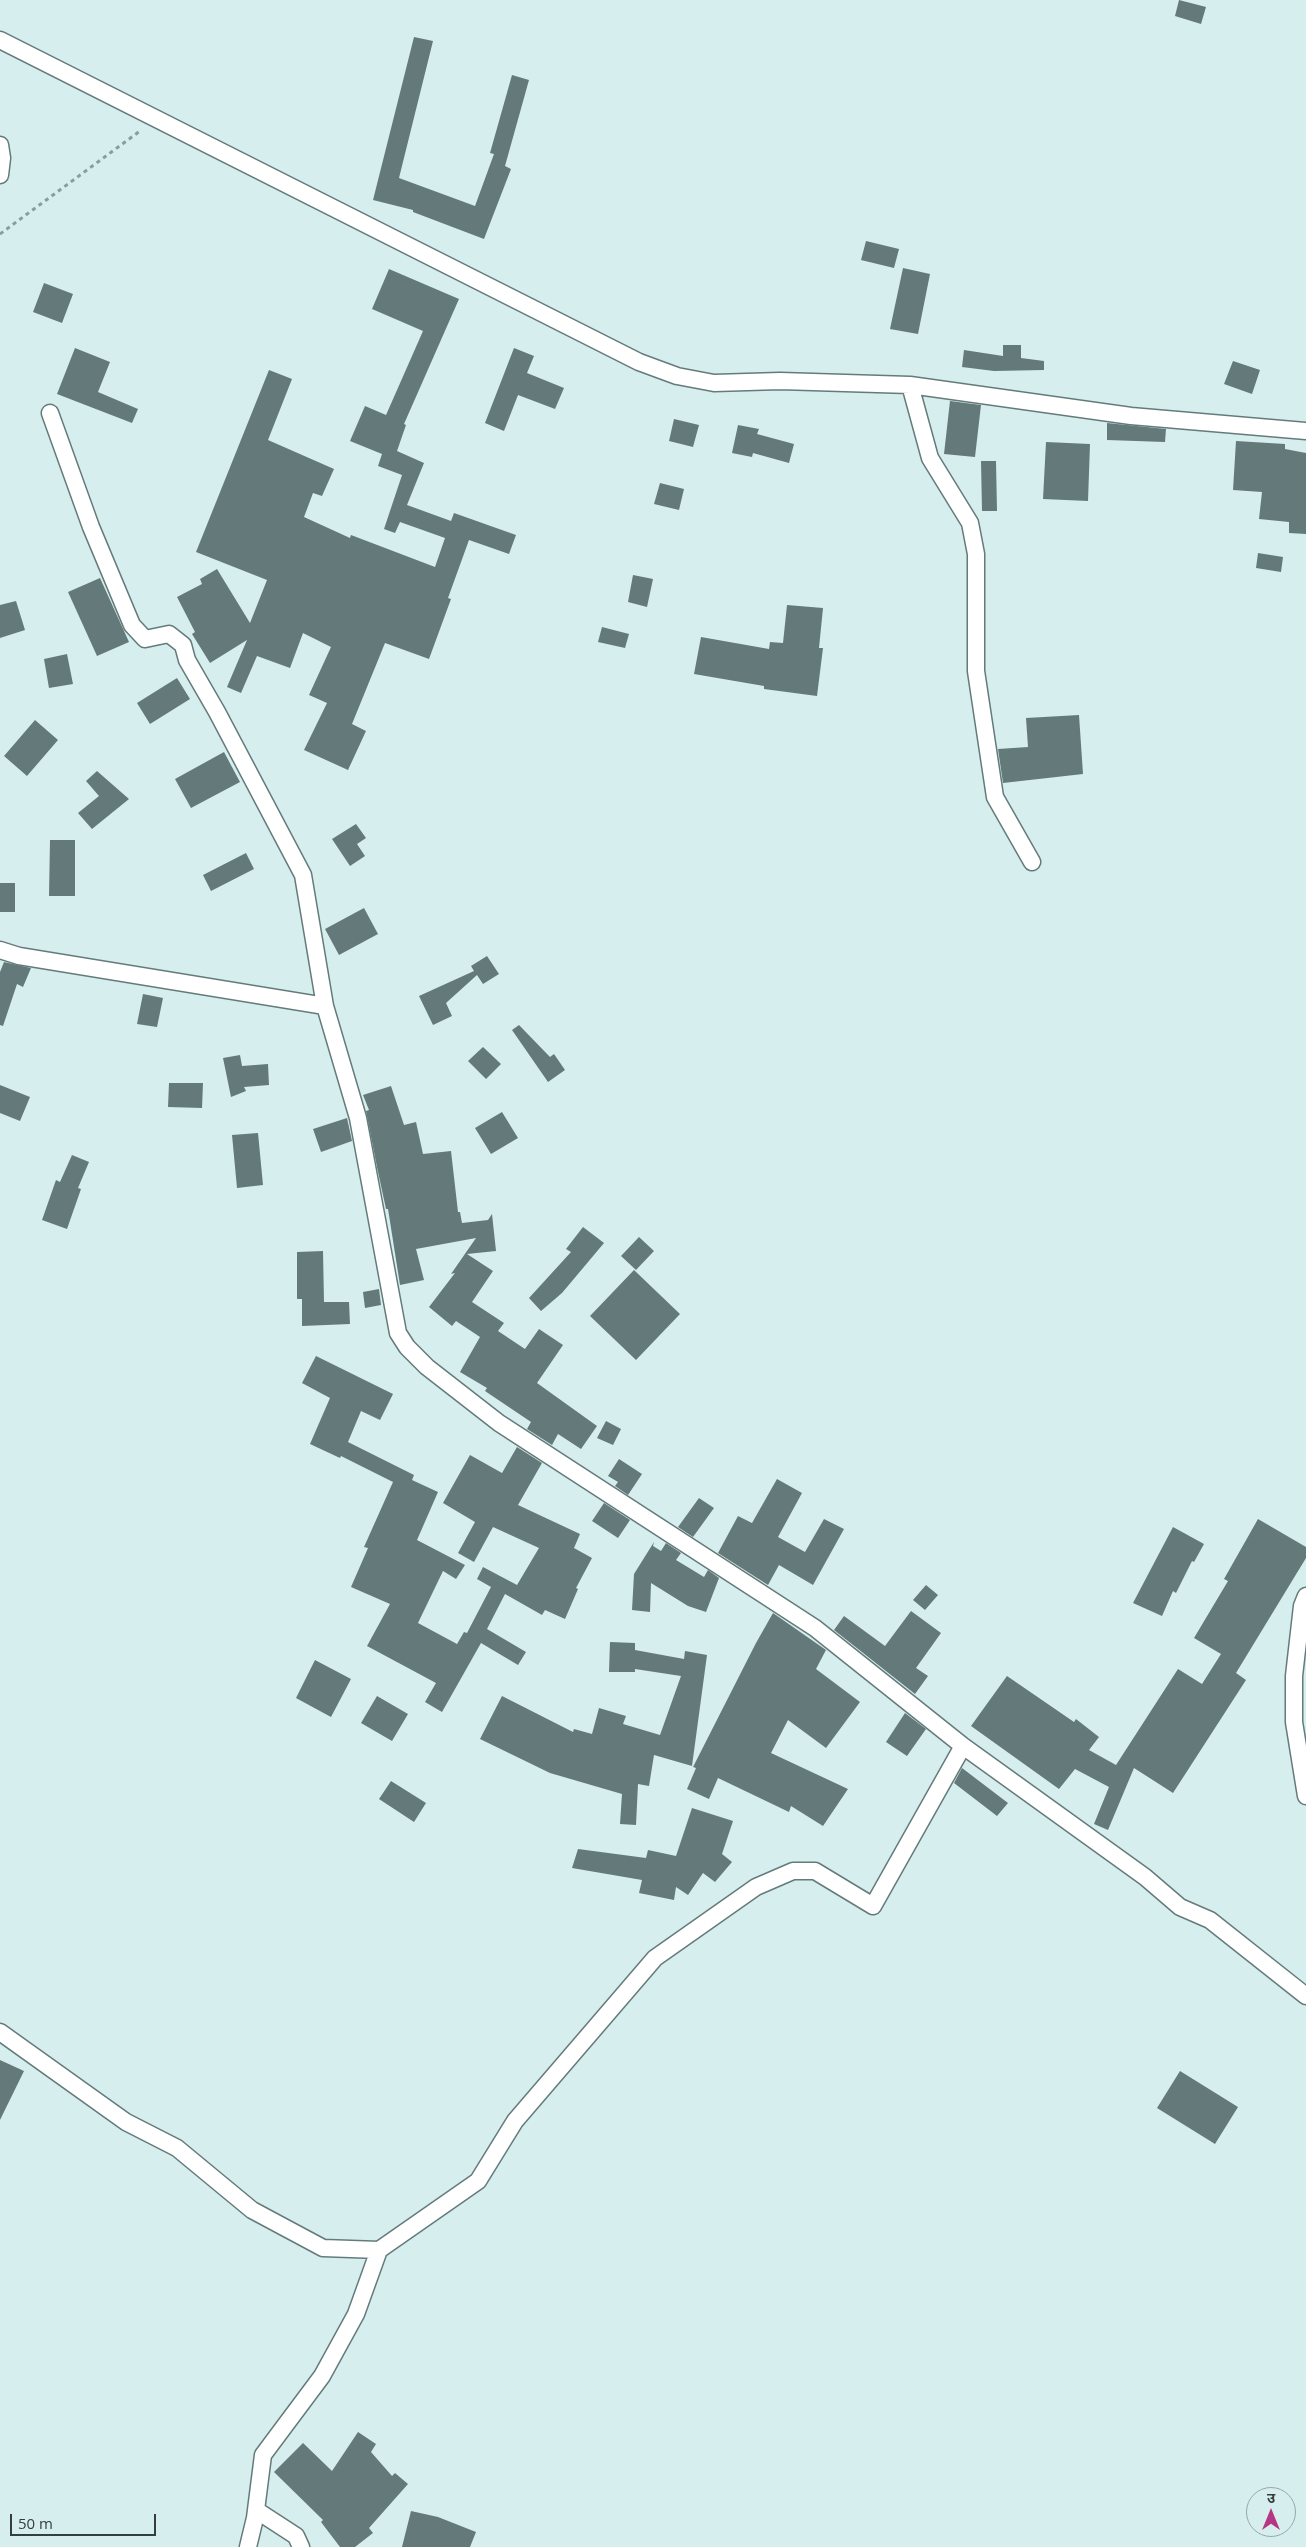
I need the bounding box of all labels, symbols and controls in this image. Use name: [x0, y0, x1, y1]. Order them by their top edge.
north arrow: [1246, 2487, 1296, 2537]
text: उ: [1267, 2488, 1275, 2507]
scale bar: [12, 2504, 159, 2536]
text: 50 m: [18, 2513, 53, 2533]

